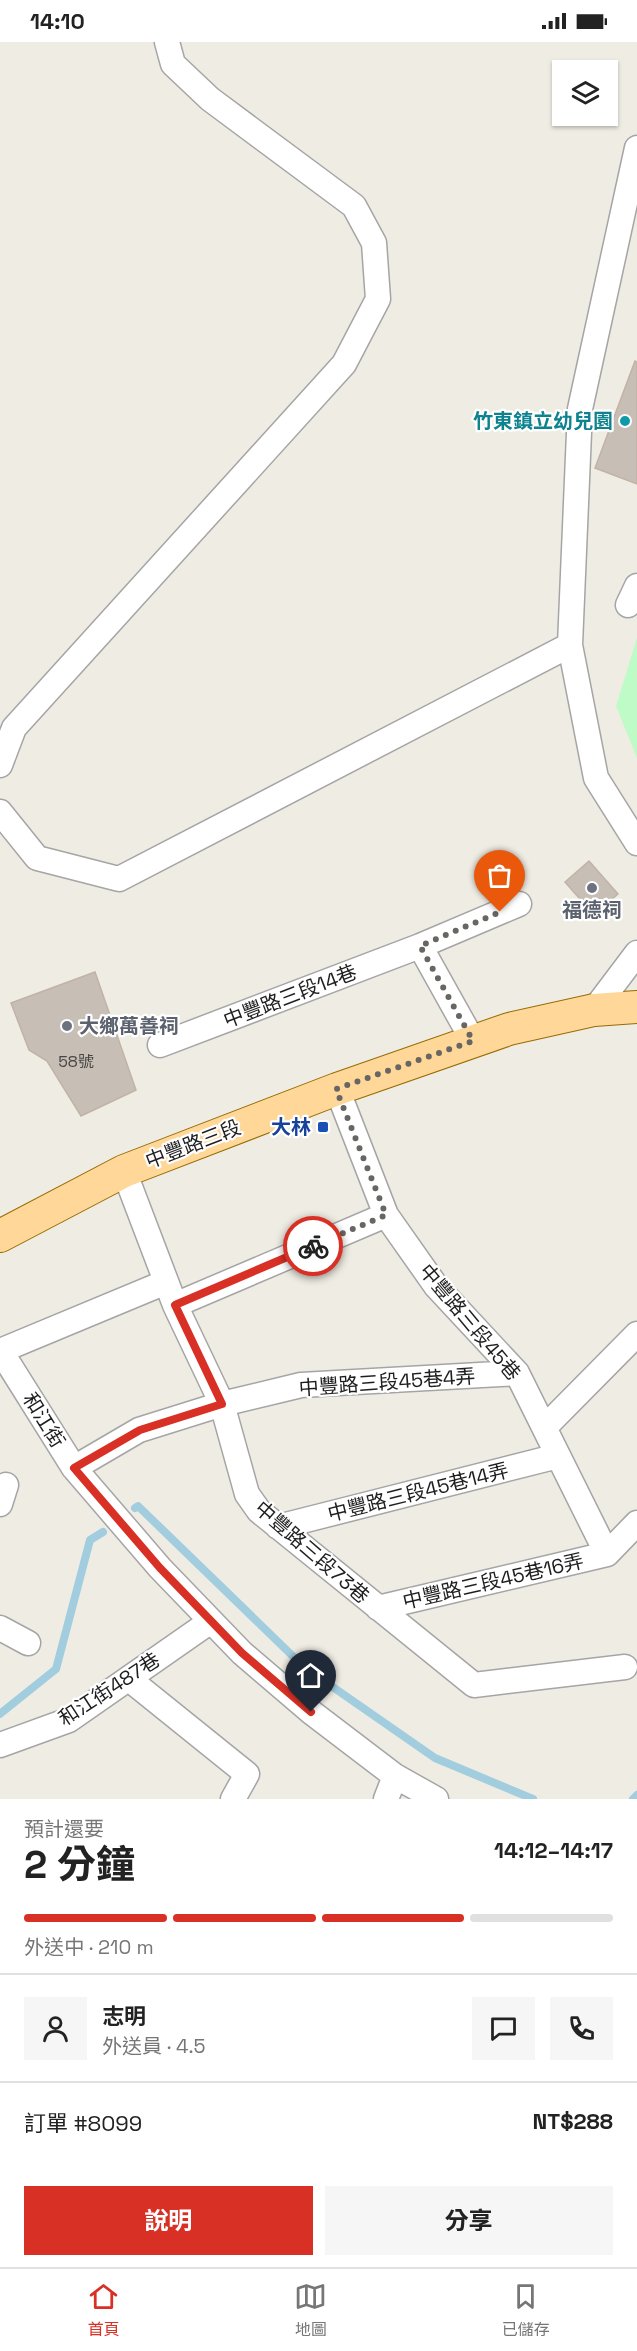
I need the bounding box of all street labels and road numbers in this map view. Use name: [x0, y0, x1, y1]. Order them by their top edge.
street label: 中豐路三段14巷: [220, 959, 360, 1033]
street label: 中豐路三段: [142, 1114, 244, 1174]
street label: 中豐路三段45巷: [414, 1258, 526, 1386]
street label: 中豐路三段45巷4弄: [298, 1363, 476, 1401]
street label: 和江街: [17, 1388, 71, 1452]
street label: 中豐路三段45巷14弄: [325, 1457, 511, 1527]
street label: 中豐路三段73巷: [249, 1495, 375, 1609]
street label: 中豐路三段45巷16弄: [400, 1548, 586, 1614]
street label: 和江街487巷: [53, 1647, 165, 1731]

